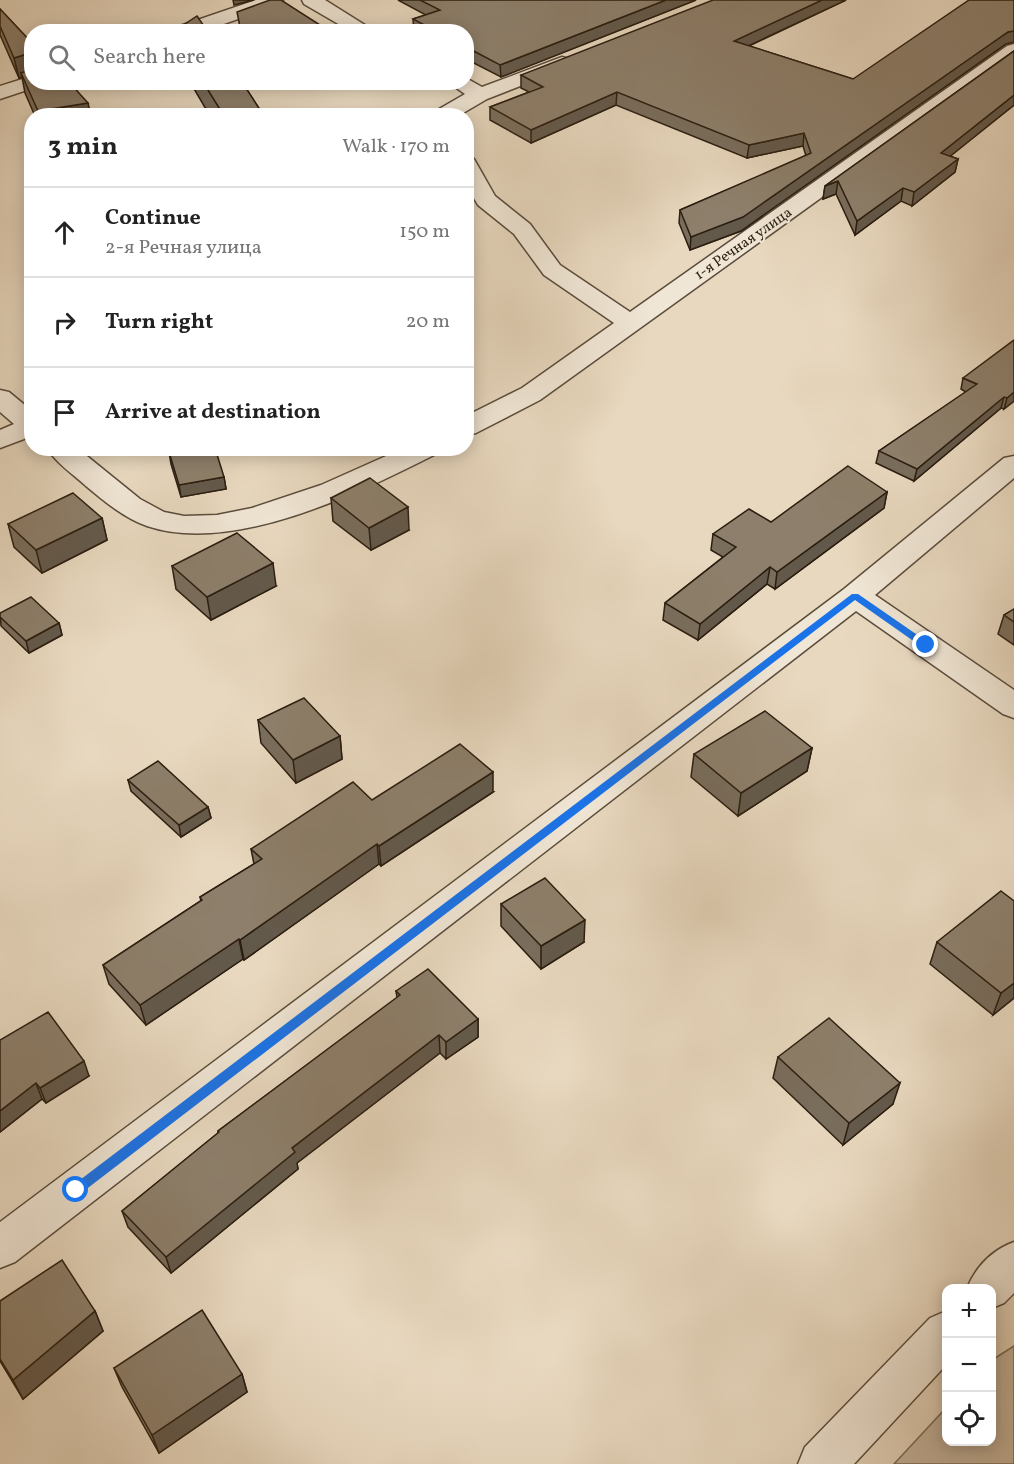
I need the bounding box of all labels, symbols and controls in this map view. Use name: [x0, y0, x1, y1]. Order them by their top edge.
search box: [24, 24, 474, 90]
icon: search: [45, 41, 78, 74]
text: Search here: [93, 42, 206, 73]
text: 3 min: [48, 129, 118, 165]
text: Walk · 170 m: [342, 133, 450, 161]
text: Continue: [105, 203, 201, 234]
street label: 1-я Речная улица: [691, 203, 797, 286]
icon: ahead: [48, 216, 81, 249]
text: 150 m: [399, 218, 450, 246]
text: 2-я Речная улица: [105, 234, 262, 262]
icon: right: [48, 306, 81, 339]
text: Turn right: [105, 307, 213, 338]
text: 20 m: [406, 308, 450, 336]
icon: arrive: [48, 396, 81, 429]
text: Arrive at destination: [105, 397, 321, 428]
route end: [912, 631, 938, 657]
route start: [62, 1176, 88, 1202]
map controls: [942, 1284, 996, 1446]
button: +: [942, 1284, 996, 1338]
button: −: [942, 1338, 996, 1392]
button: locate: [942, 1392, 996, 1446]

